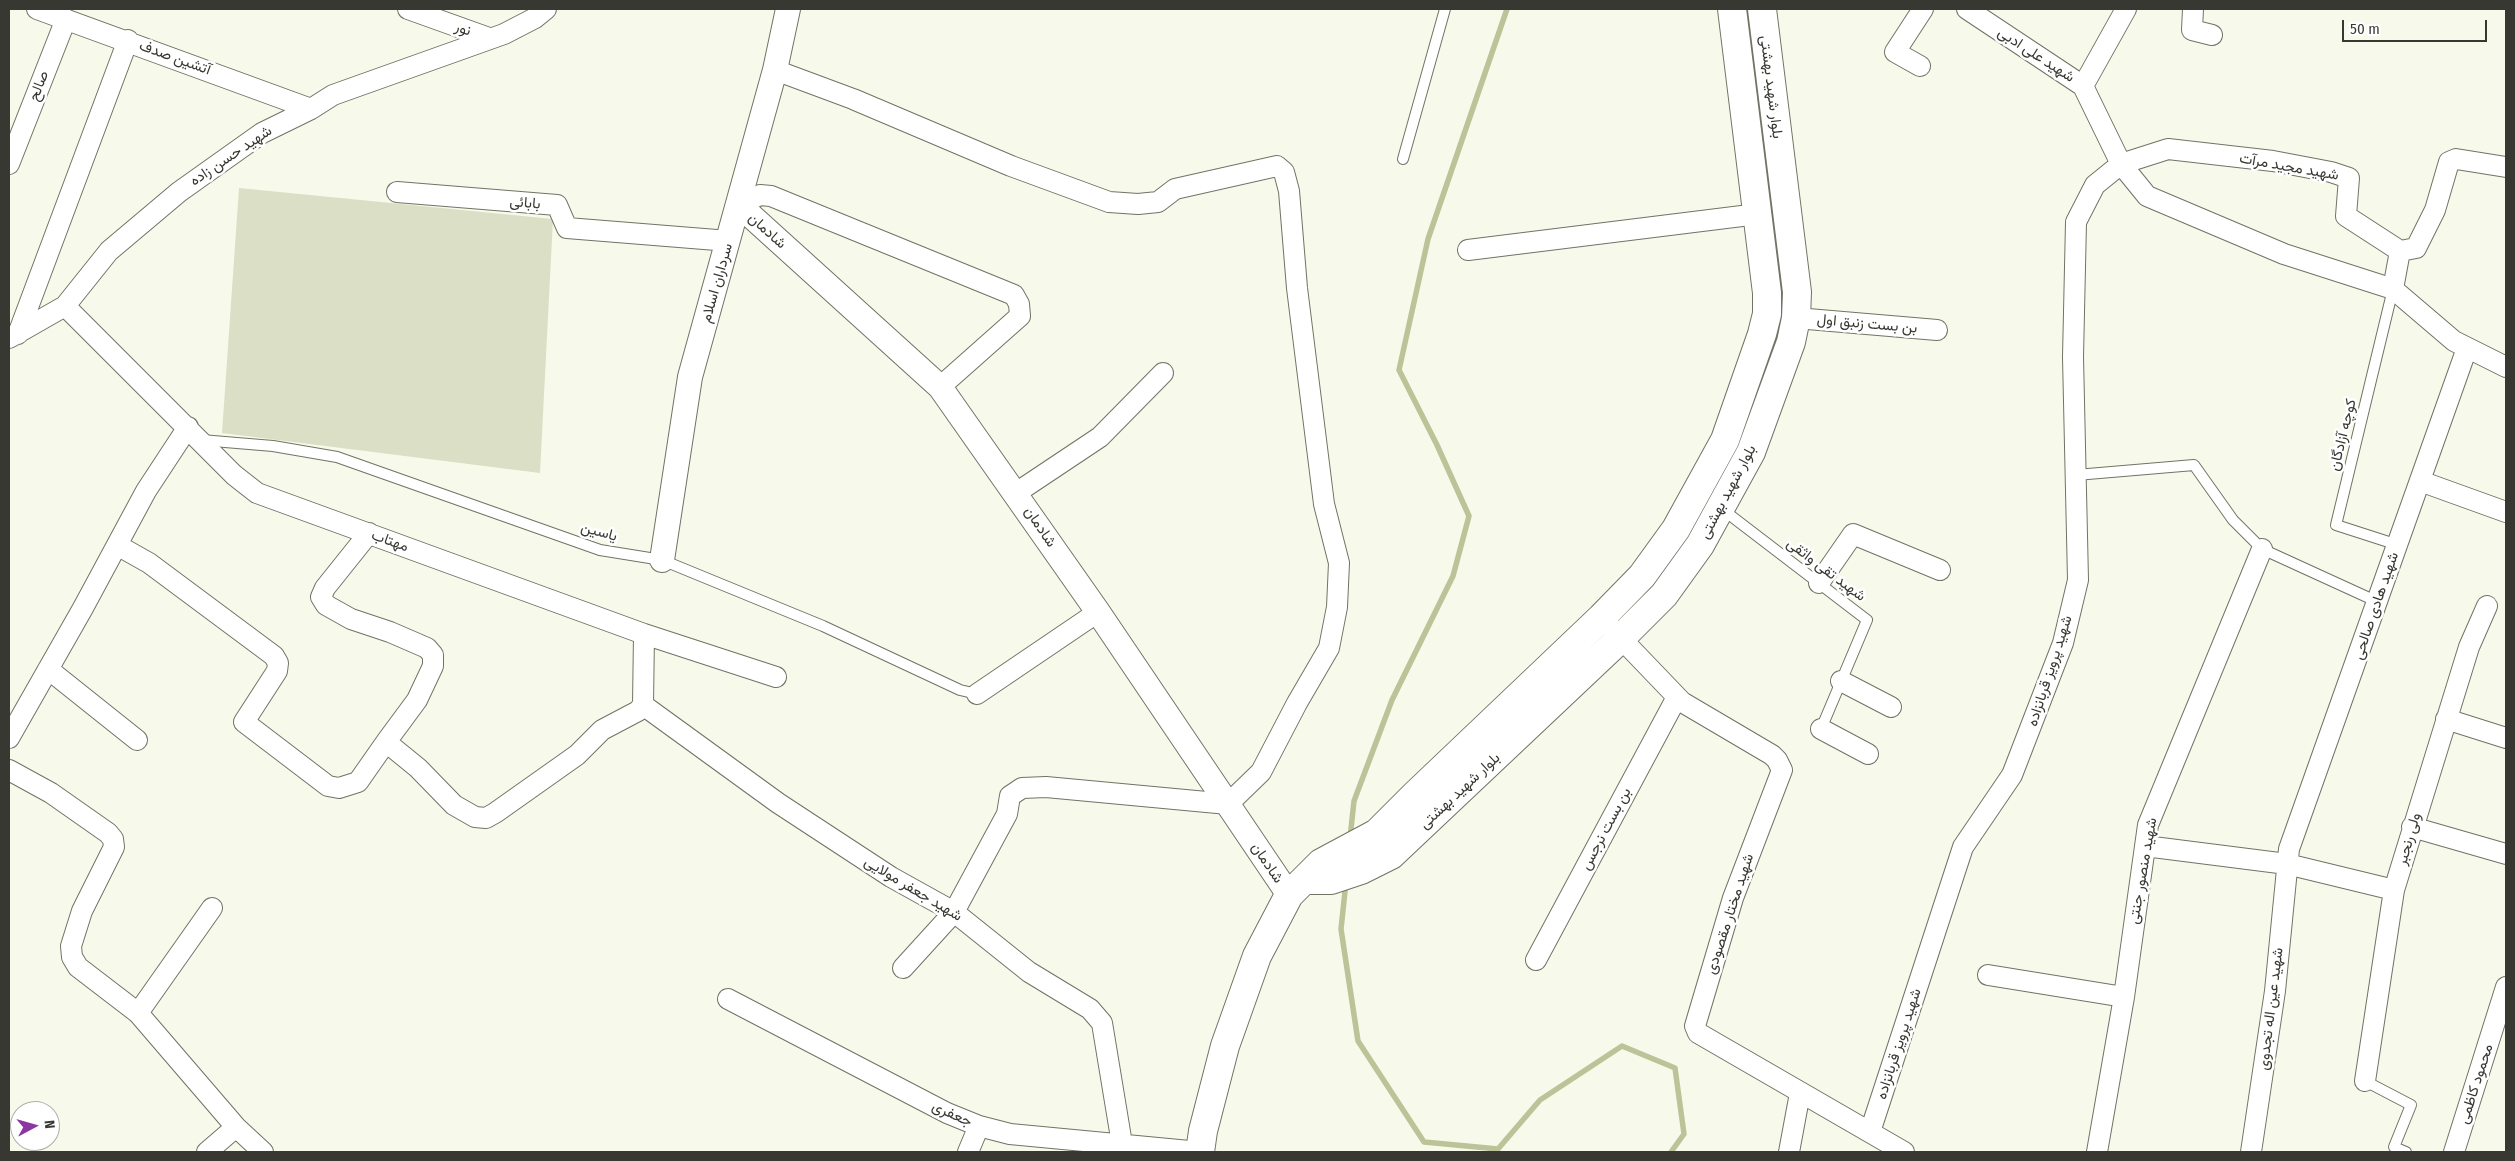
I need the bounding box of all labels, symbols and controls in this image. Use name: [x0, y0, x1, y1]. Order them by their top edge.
scale bar: [2345, 10, 2490, 42]
street label: نور: [452, 18, 474, 40]
text: 50 m: [2350, 20, 2380, 38]
street label: شهید علی ادبی: [1994, 23, 2078, 87]
street label: بلوار شهید بهشتی: [1756, 34, 1786, 140]
street label: آتشین صدف: [137, 37, 213, 79]
street label: صالح: [25, 68, 53, 104]
street label: شهید حسن زاده: [187, 122, 275, 190]
street label: شهید مجید مرآت: [2238, 149, 2340, 185]
street label: بابائی: [509, 193, 541, 213]
street label: شادمان: [744, 209, 790, 253]
street label: سرداران اسلام: [697, 241, 737, 325]
street label: بن بست زنبق اول: [1816, 311, 1918, 337]
street label: کوچه آزادگان: [2325, 397, 2361, 473]
street label: بلوار شهید بهشتی: [1696, 442, 1760, 542]
street label: شادمان: [1020, 503, 1060, 551]
street label: یاسین: [579, 518, 619, 546]
street label: مهتاب: [369, 526, 411, 556]
street label: شهید تقی واثقی: [1783, 534, 1869, 606]
street label: شهید هادی صالحی: [2349, 550, 2403, 662]
street label: شهید پرویز قربانزاده: [2024, 613, 2076, 729]
street label: بلوار شهید بهشتی: [1416, 749, 1504, 833]
street label: بن بست نرجس: [1577, 785, 1635, 873]
street label: ولی رنجبر: [2393, 811, 2425, 867]
street label: شهید منصور جنتی: [2125, 816, 2161, 926]
street label: شادمان: [1247, 839, 1287, 887]
street label: شهید مختار مقصودی: [1702, 851, 1758, 977]
street label: شهید جعفر مولایی: [861, 853, 965, 925]
street label: شهید عین اله تجدوی: [2255, 947, 2287, 1071]
street label: شهید پرویز قربانزاده: [1873, 986, 1925, 1102]
street label: محمود کاظمی: [2455, 1042, 2497, 1126]
street label: جعفری: [929, 1097, 975, 1131]
north arrow: [10, 1101, 60, 1151]
text: N: [41, 1119, 58, 1130]

